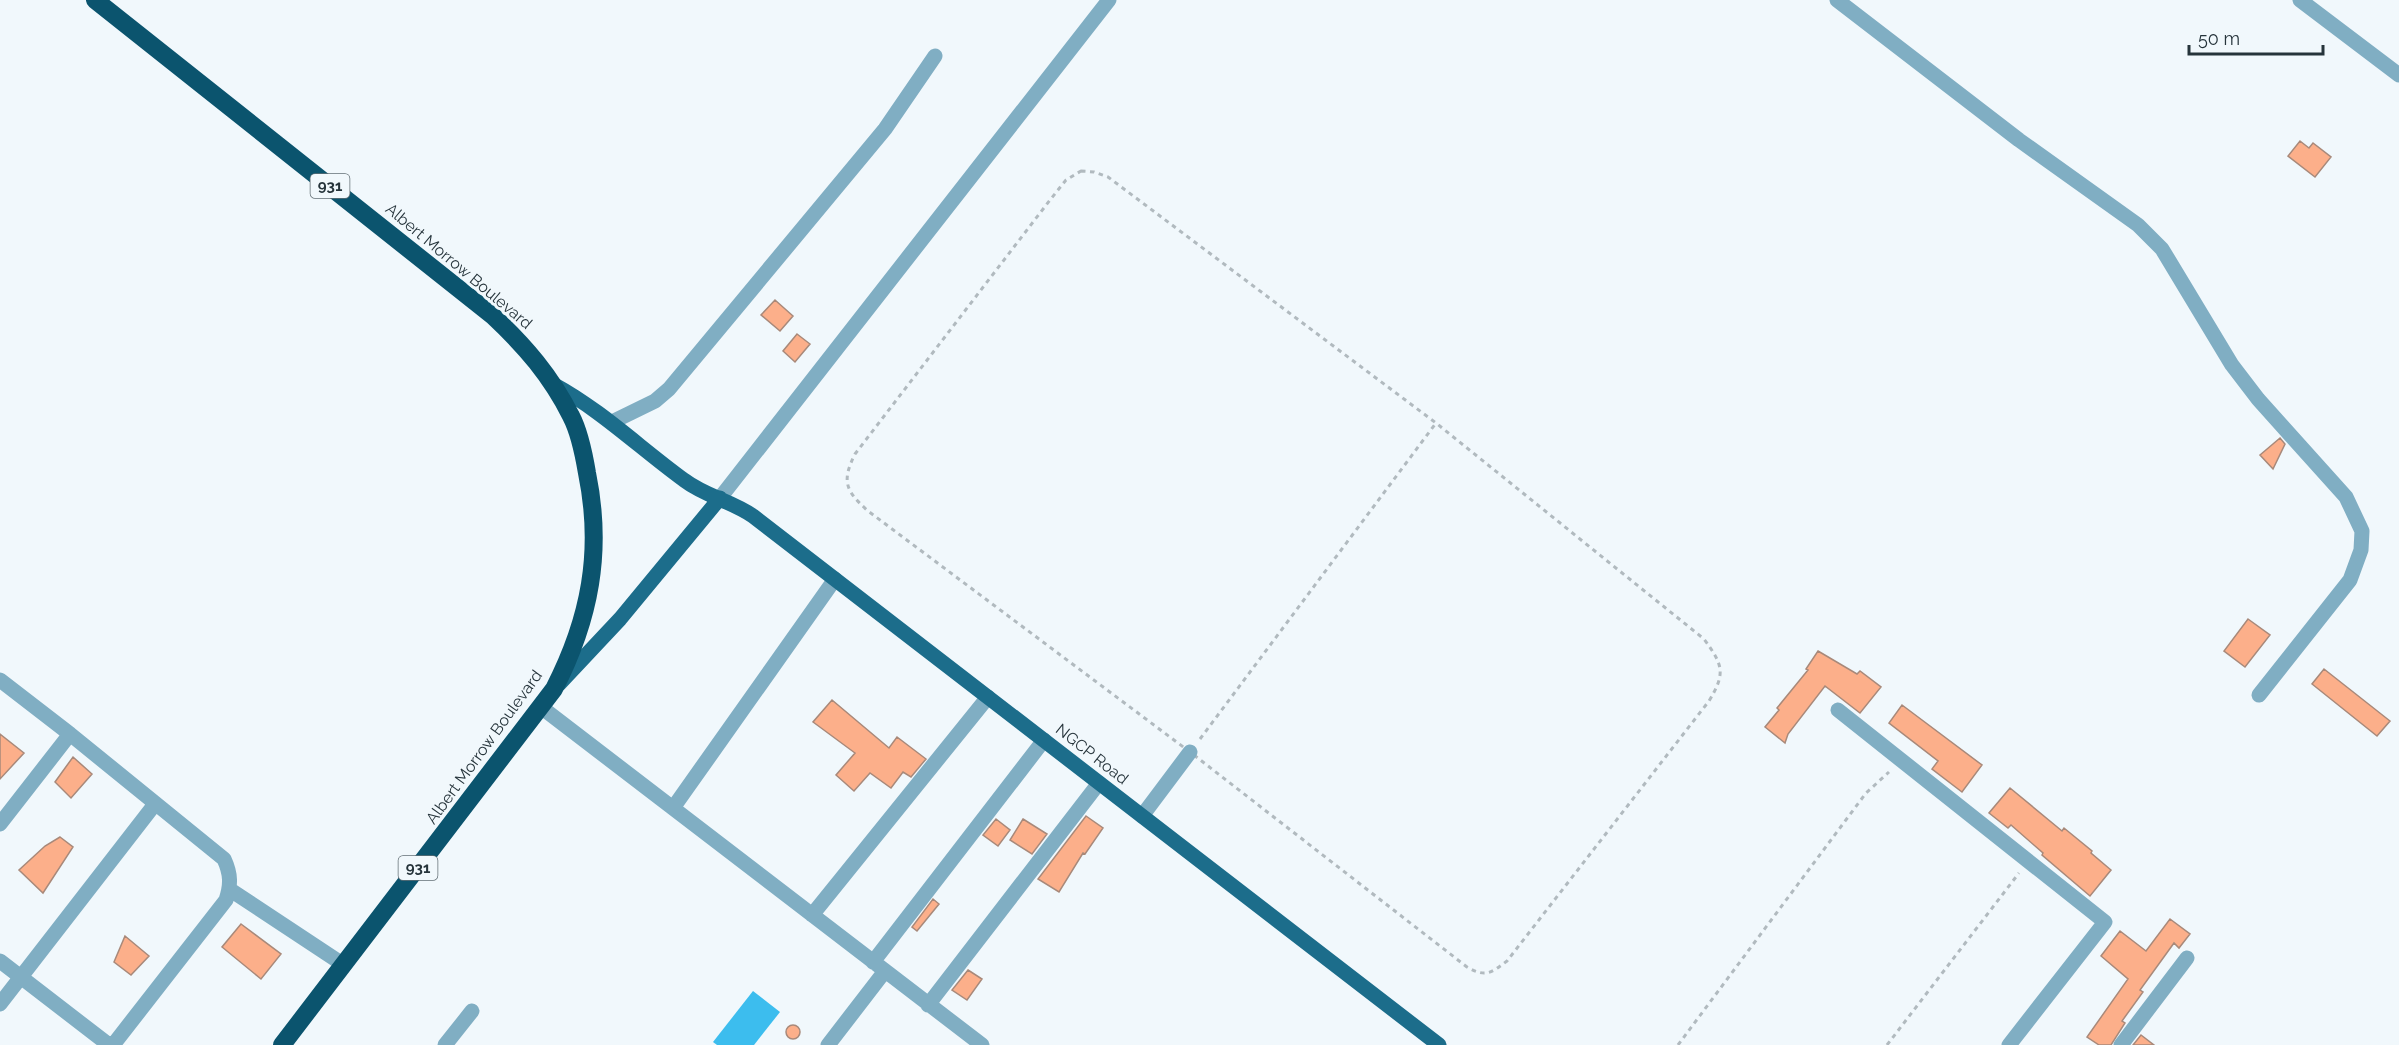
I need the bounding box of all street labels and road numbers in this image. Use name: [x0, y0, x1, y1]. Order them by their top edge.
road number: 931: [310, 174, 350, 198]
street label: Albert Morrow Boulevard: [382, 199, 536, 333]
street label: Albert Morrow Boulevard: [422, 666, 546, 828]
street label: NGCP Road: [1052, 720, 1132, 788]
road number: 931: [398, 856, 438, 880]

